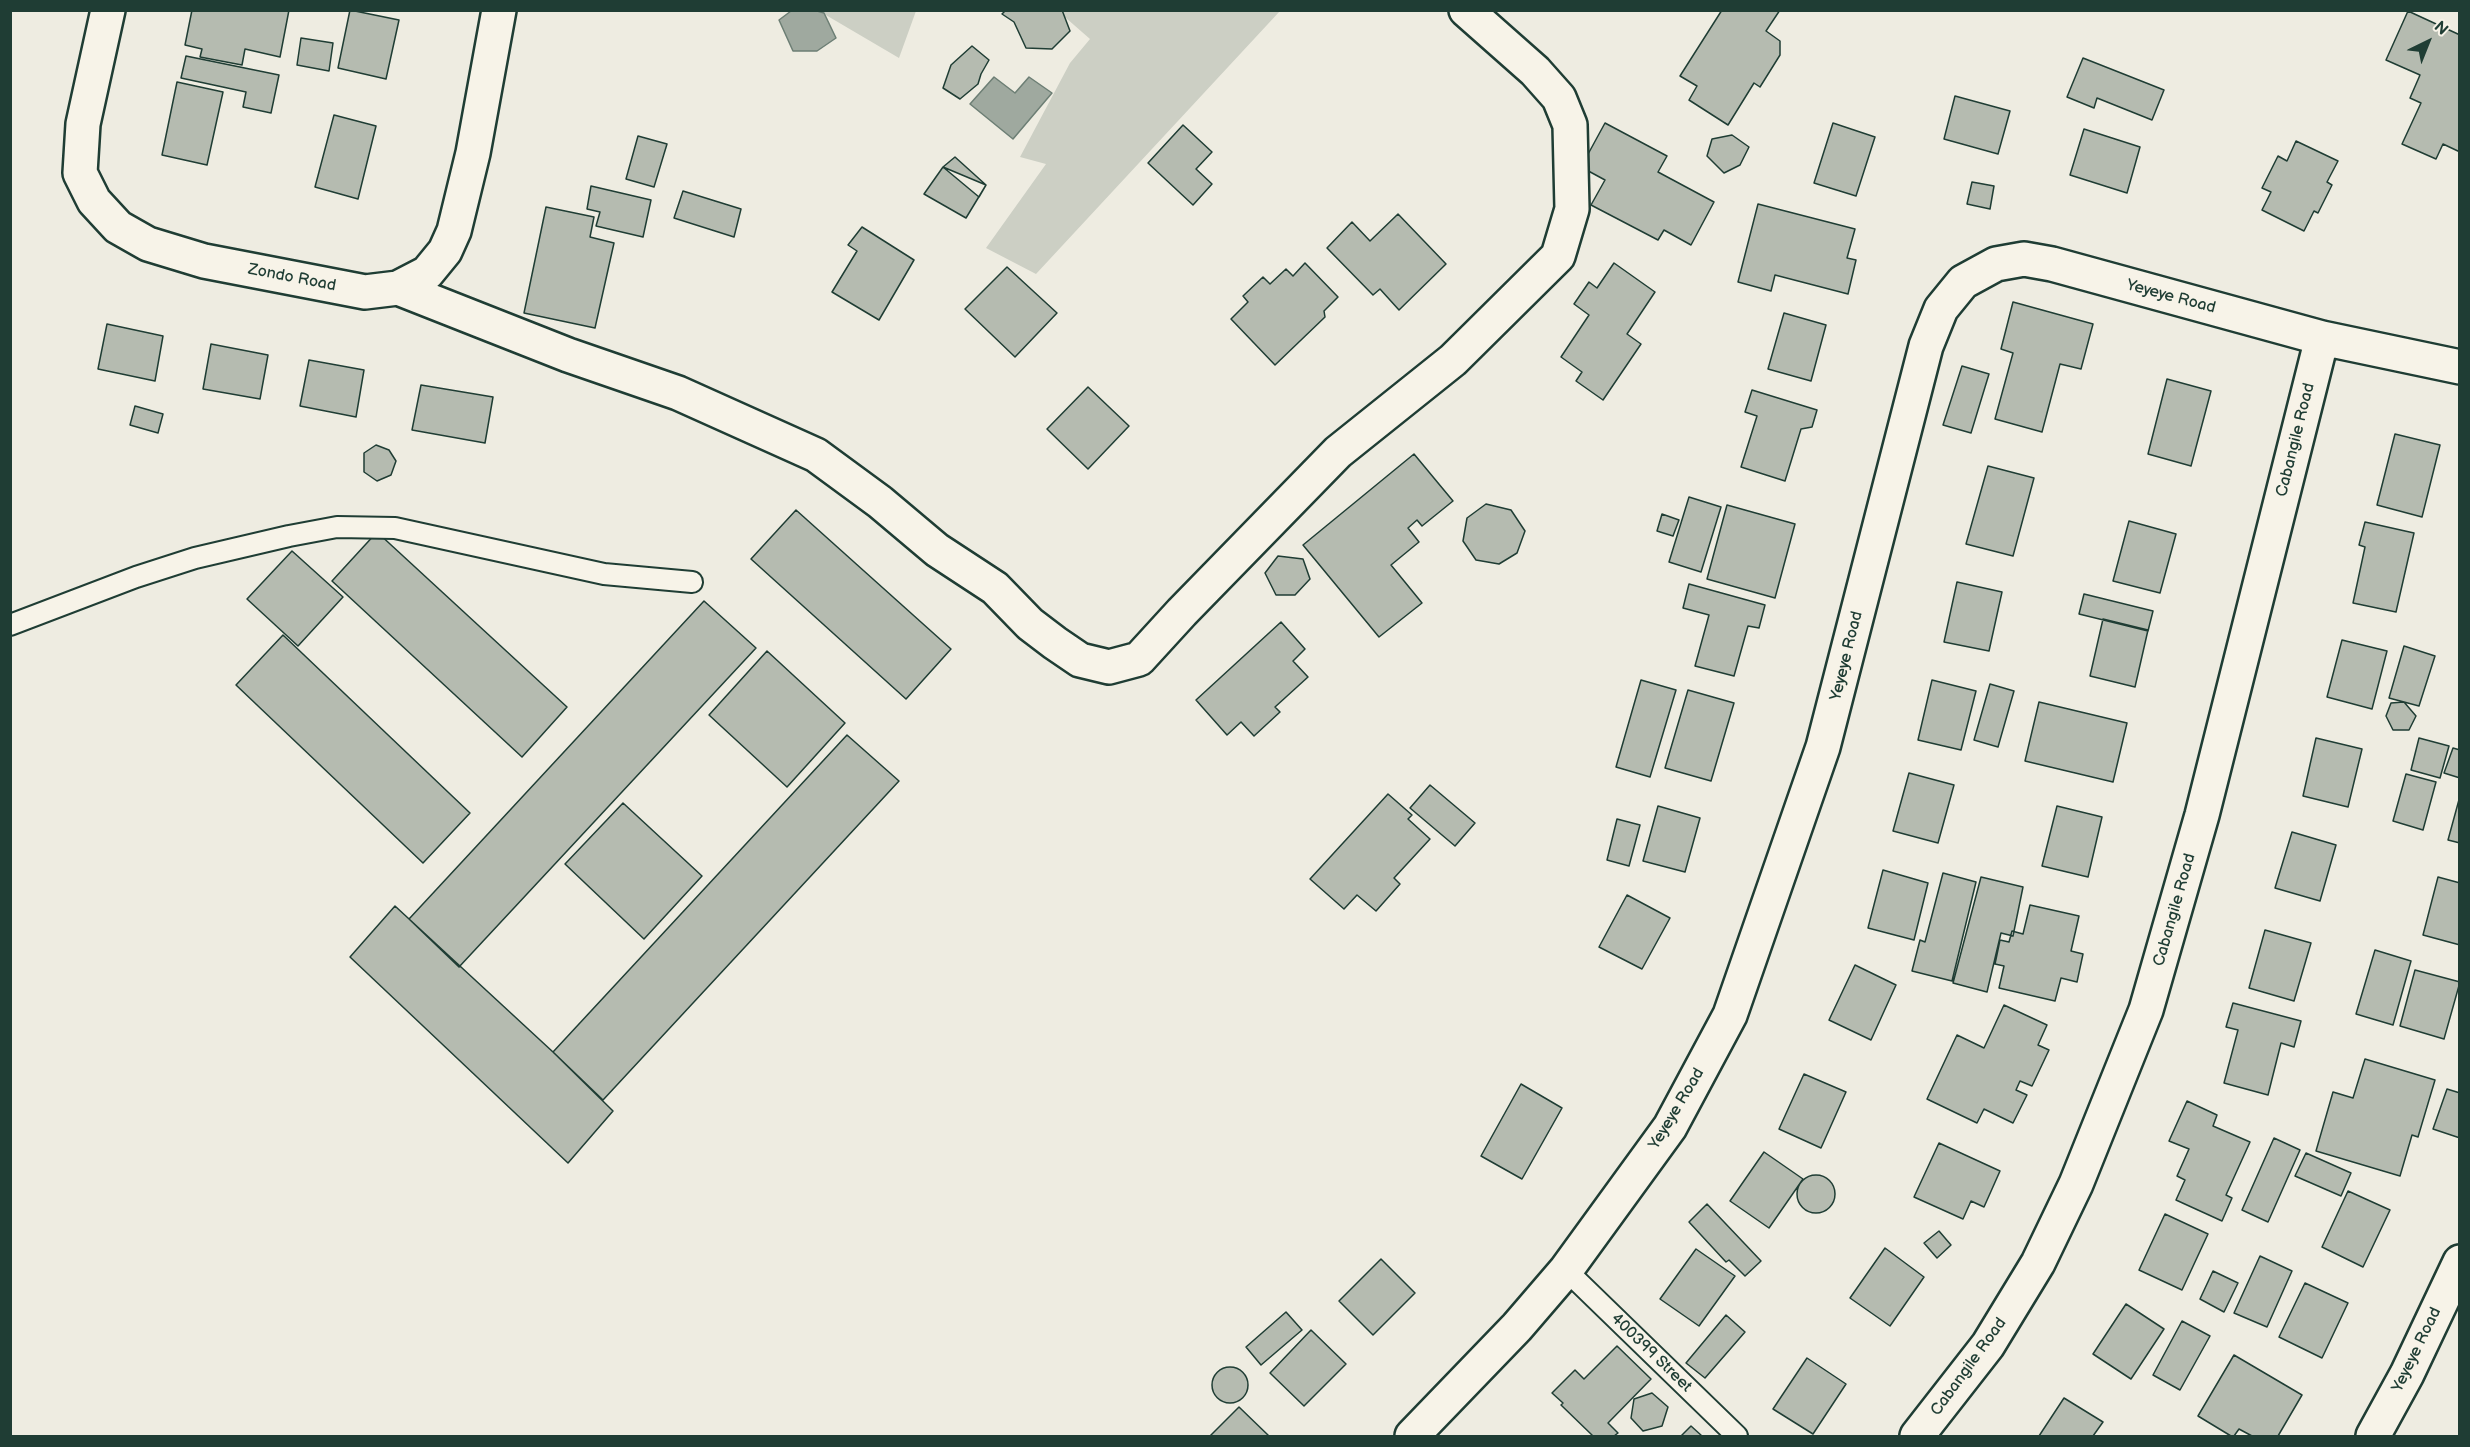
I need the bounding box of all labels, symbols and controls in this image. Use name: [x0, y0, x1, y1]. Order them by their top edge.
north arrow: [2398, 12, 2458, 72]
text: N: [2430, 17, 2451, 40]
street label: Zondo Road: [246, 260, 338, 296]
street label: Yeyeye Road: [2124, 276, 2218, 318]
street label: Cabangile Road: [2273, 381, 2319, 499]
street label: Yeyeye Road: [1827, 609, 1867, 703]
street label: Cabangile Road: [2150, 851, 2200, 969]
street label: Yeyeye Road: [1645, 1065, 1709, 1153]
street label: Yeyeye Road: [2388, 1305, 2446, 1395]
street label: 400399 Street: [1607, 1310, 1695, 1396]
street label: Cabangile Road: [1927, 1314, 2011, 1420]

